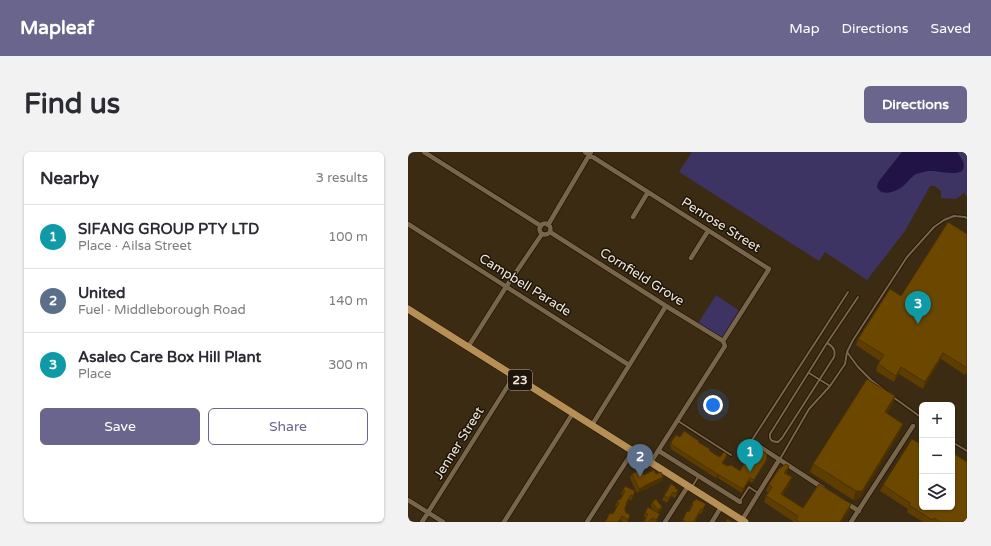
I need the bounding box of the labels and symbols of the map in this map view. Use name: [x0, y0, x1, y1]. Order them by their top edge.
street label: Penrose Street: [678, 194, 764, 256]
street label: Cornfield Grove: [597, 245, 687, 309]
street label: Campbell Parade: [476, 250, 574, 320]
pin: 3: [905, 291, 931, 324]
road number: 23: [508, 370, 532, 390]
your location: [703, 395, 723, 415]
street label: Jenner Street: [430, 404, 488, 482]
pin: 1: [737, 439, 763, 472]
pin: 2: [627, 444, 653, 477]

